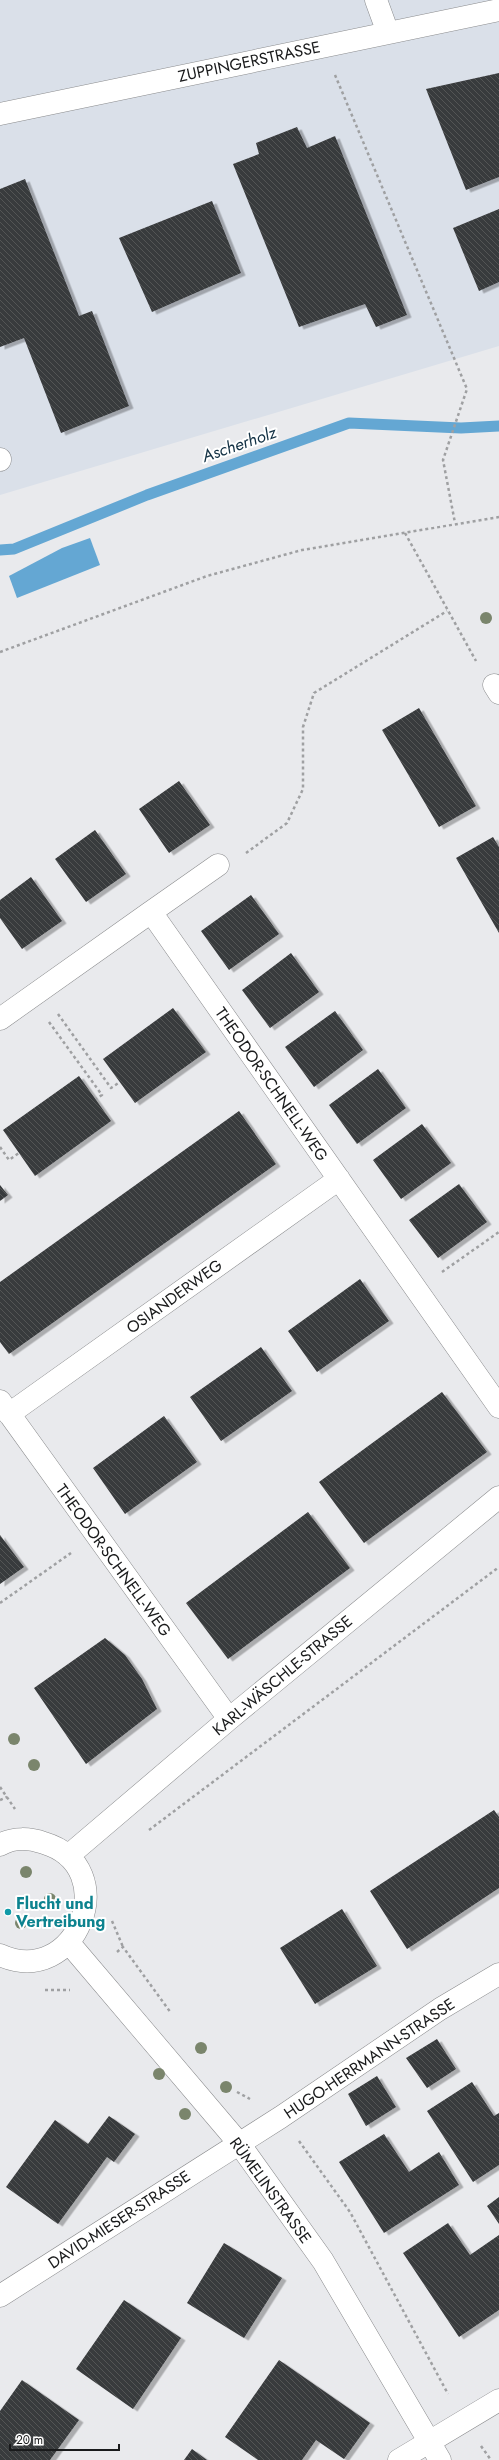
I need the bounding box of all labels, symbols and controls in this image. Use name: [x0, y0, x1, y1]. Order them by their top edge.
street label: ZUPPINGERSTRASSE: [176, 35, 322, 88]
water label: Ascherholz: [198, 420, 281, 468]
street label: THEODOR-SCHNELL-WEG: [210, 1003, 334, 1166]
street label: OSIANDERWEG: [121, 1254, 227, 1339]
street label: THEODOR-SCHNELL-WEG: [50, 1479, 177, 1641]
street label: KARL-WÄSCHLE-STRASSE: [207, 1610, 357, 1741]
place label: Flucht und Vertreibung: [15, 1892, 105, 1933]
marker: Flucht und Vertreibung: [3, 1907, 13, 1917]
street label: HUGO-HERRMANN-STRASSE: [279, 1992, 459, 2124]
street label: RÜMELINSTRASSE: [224, 2132, 317, 2248]
street label: DAVID-MIESER-STRASSE: [44, 2165, 195, 2274]
scale bar: [10, 2426, 119, 2452]
text: 20 m: [16, 2431, 43, 2449]

